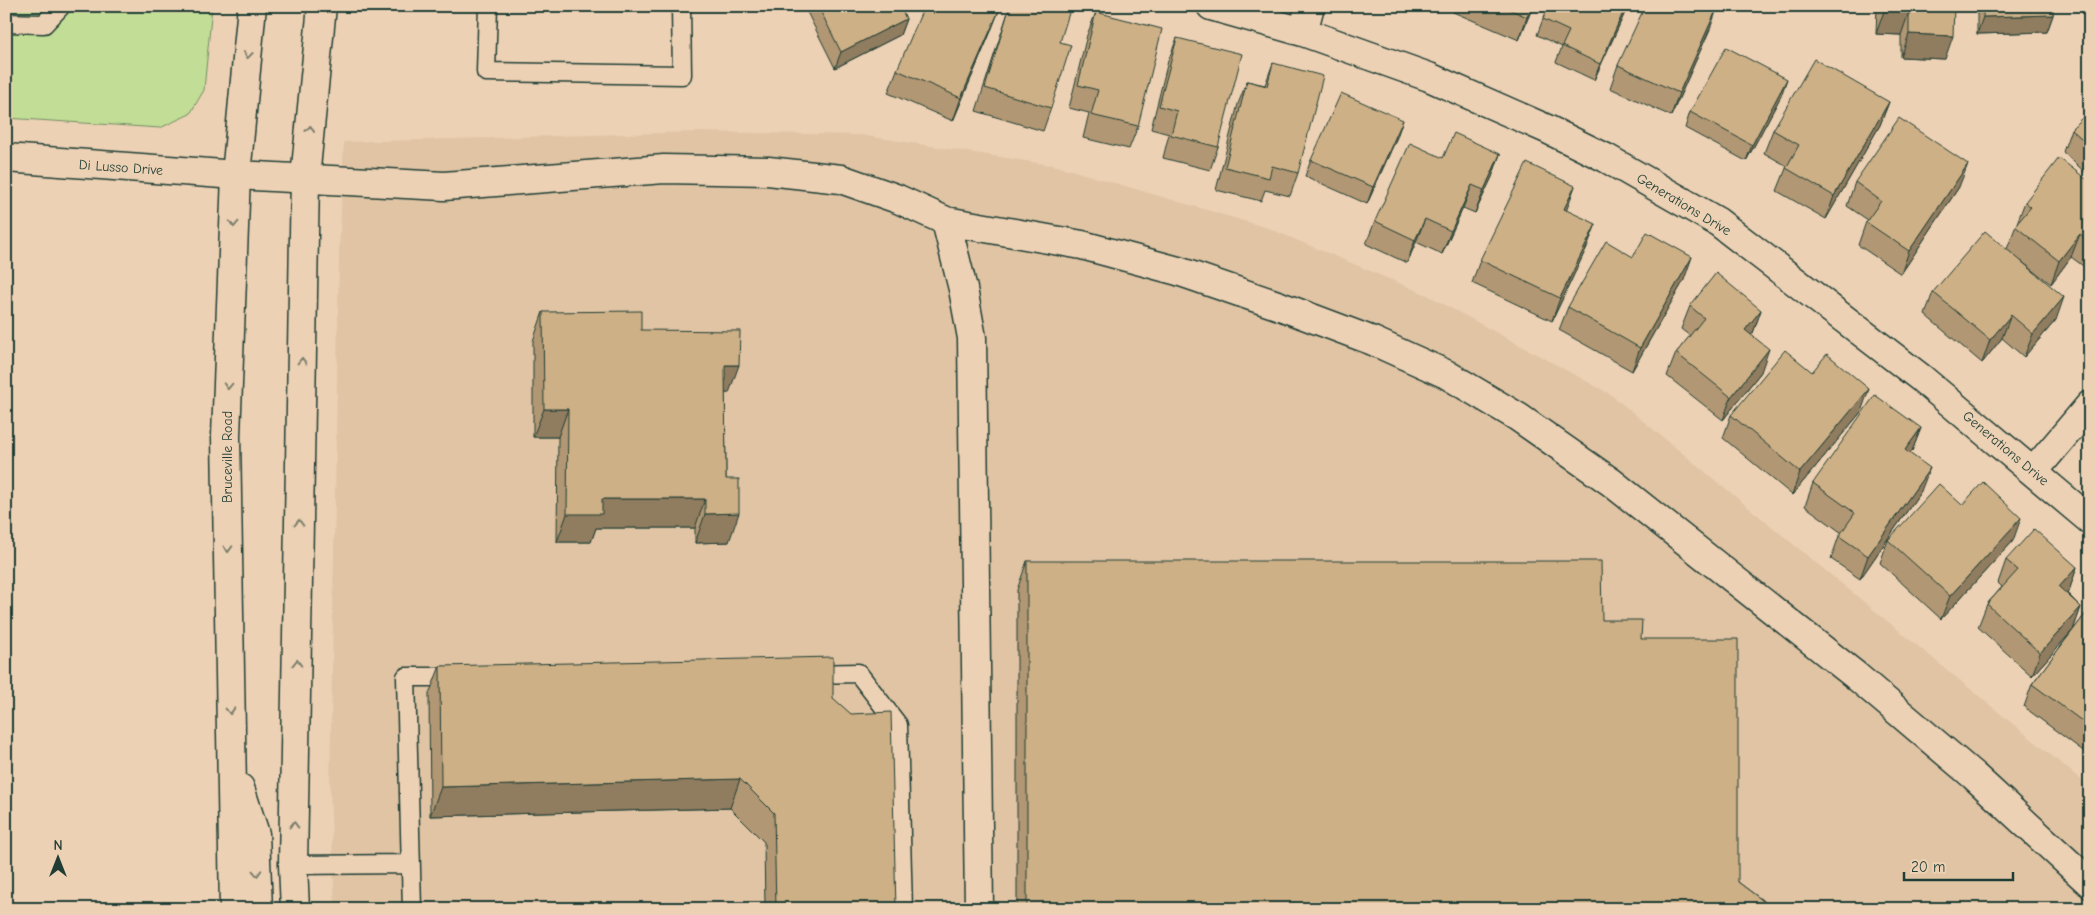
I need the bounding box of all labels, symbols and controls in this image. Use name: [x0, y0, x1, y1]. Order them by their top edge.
one-way arrow: [243, 51, 254, 59]
one-way arrow: [304, 125, 315, 133]
street label: Di Lusso Drive: [78, 156, 164, 179]
street label: Generations Drive: [1633, 170, 1734, 239]
one-way arrow: [229, 220, 240, 228]
one-way arrow: [297, 356, 307, 364]
one-way arrow: [223, 383, 233, 391]
street label: Generations Drive: [1959, 407, 2052, 489]
street label: Bruceville Road: [219, 411, 236, 503]
one-way arrow: [294, 519, 304, 526]
one-way arrow: [223, 546, 233, 553]
one-way arrow: [292, 658, 302, 666]
one-way arrow: [225, 708, 235, 716]
one-way arrow: [289, 821, 299, 828]
north arrow: [32, 832, 82, 882]
text: N: [53, 837, 63, 854]
scale bar: [1904, 850, 2012, 882]
text: 20 m: [1911, 858, 1945, 876]
one-way arrow: [251, 870, 262, 878]

